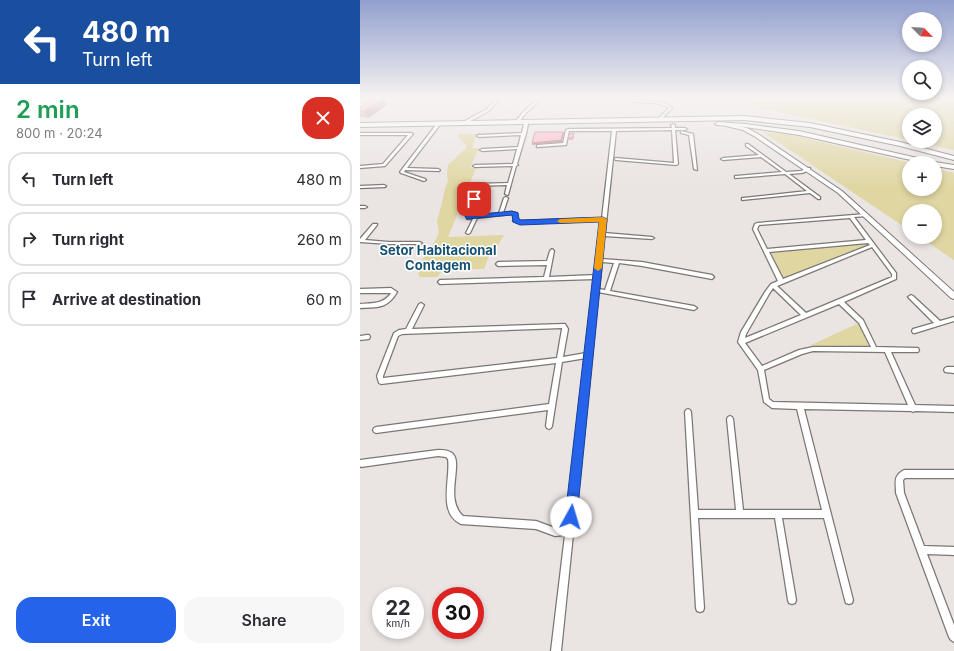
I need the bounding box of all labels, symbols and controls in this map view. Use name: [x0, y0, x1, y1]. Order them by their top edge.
north arrow: [902, 12, 942, 52]
map controls: [902, 12, 942, 244]
text: 480 m: [82, 15, 170, 49]
icon: left: [16, 16, 68, 68]
text: Turn left: [82, 49, 152, 70]
button: search: [902, 60, 942, 100]
text: 2 min: [16, 95, 80, 124]
button: close: [302, 97, 344, 139]
button: layers: [902, 108, 942, 148]
text: 800 m · 20:24: [16, 125, 103, 141]
button: +: [902, 156, 942, 196]
icon: left: [18, 168, 40, 190]
text: Turn left: [52, 170, 113, 189]
text: 480 m: [296, 170, 342, 189]
pin: [457, 182, 491, 216]
icon: arrive: [463, 188, 485, 210]
button: −: [902, 204, 942, 244]
icon: right: [18, 228, 40, 250]
text: Turn right: [52, 230, 124, 249]
text: 260 m: [297, 230, 342, 249]
district label: Setor Habitacional Contagem: [380, 242, 496, 273]
icon: arrive: [18, 288, 40, 310]
text: Arrive at destination: [52, 290, 201, 309]
text: 60 m: [306, 290, 342, 309]
position arrow: [550, 496, 592, 538]
speed limit sign: 30: [432, 587, 484, 639]
text: 22: [385, 596, 411, 620]
button: Exit: [16, 597, 176, 643]
button: Share: [184, 597, 344, 643]
text: km/h: [386, 617, 410, 629]

